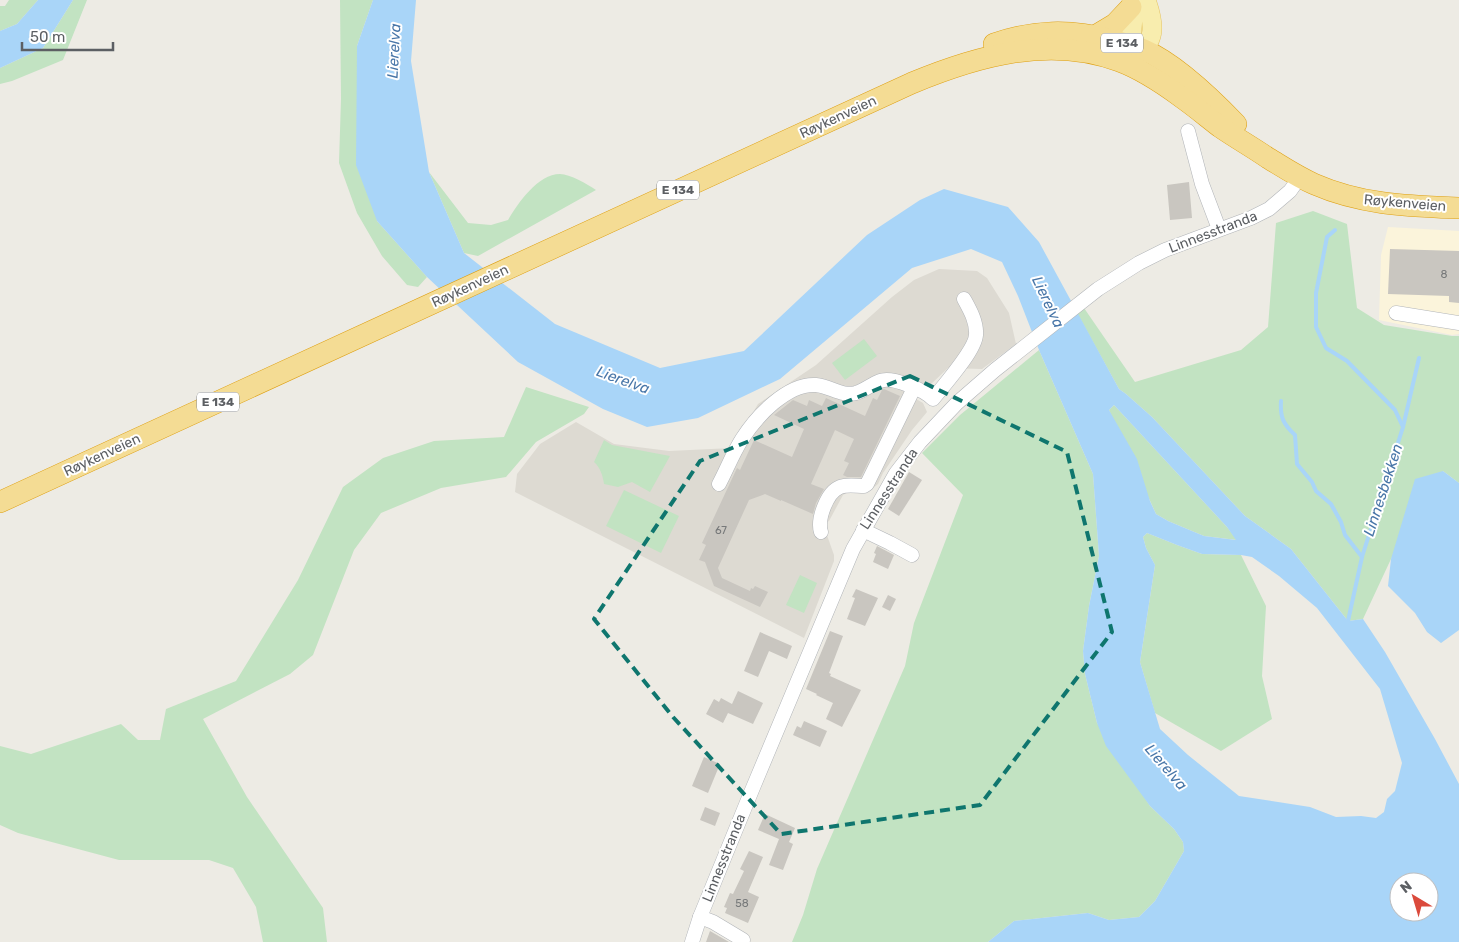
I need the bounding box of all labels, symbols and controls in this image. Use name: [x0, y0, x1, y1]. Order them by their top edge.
scale bar: [22, 20, 114, 52]
water label: Lierelva: [384, 23, 404, 79]
text: 50 m: [30, 28, 65, 46]
road number: E 134: [1101, 34, 1143, 52]
street label: Røykenveien: [797, 92, 879, 142]
road number: E 134: [657, 180, 699, 200]
street label: Røykenveien: [1363, 191, 1447, 215]
street label: Linnesstranda: [1166, 207, 1260, 257]
street label: Røykenveien: [429, 261, 511, 311]
house number: 8: [1441, 268, 1448, 281]
water label: Lierelva: [1028, 273, 1068, 331]
water label: Lierelva: [594, 362, 652, 398]
road number: E 134: [197, 392, 239, 412]
street label: Røykenveien: [61, 430, 143, 480]
water label: Linnesbekken: [1360, 442, 1406, 538]
street label: Linnesstranda: [856, 445, 922, 533]
house number: 67: [715, 524, 727, 537]
water label: Lierelva: [1141, 740, 1191, 794]
street label: Linnesstranda: [699, 812, 749, 904]
north arrow: [1389, 872, 1439, 922]
text: N: [1397, 877, 1416, 897]
house number: 58: [735, 897, 749, 910]

